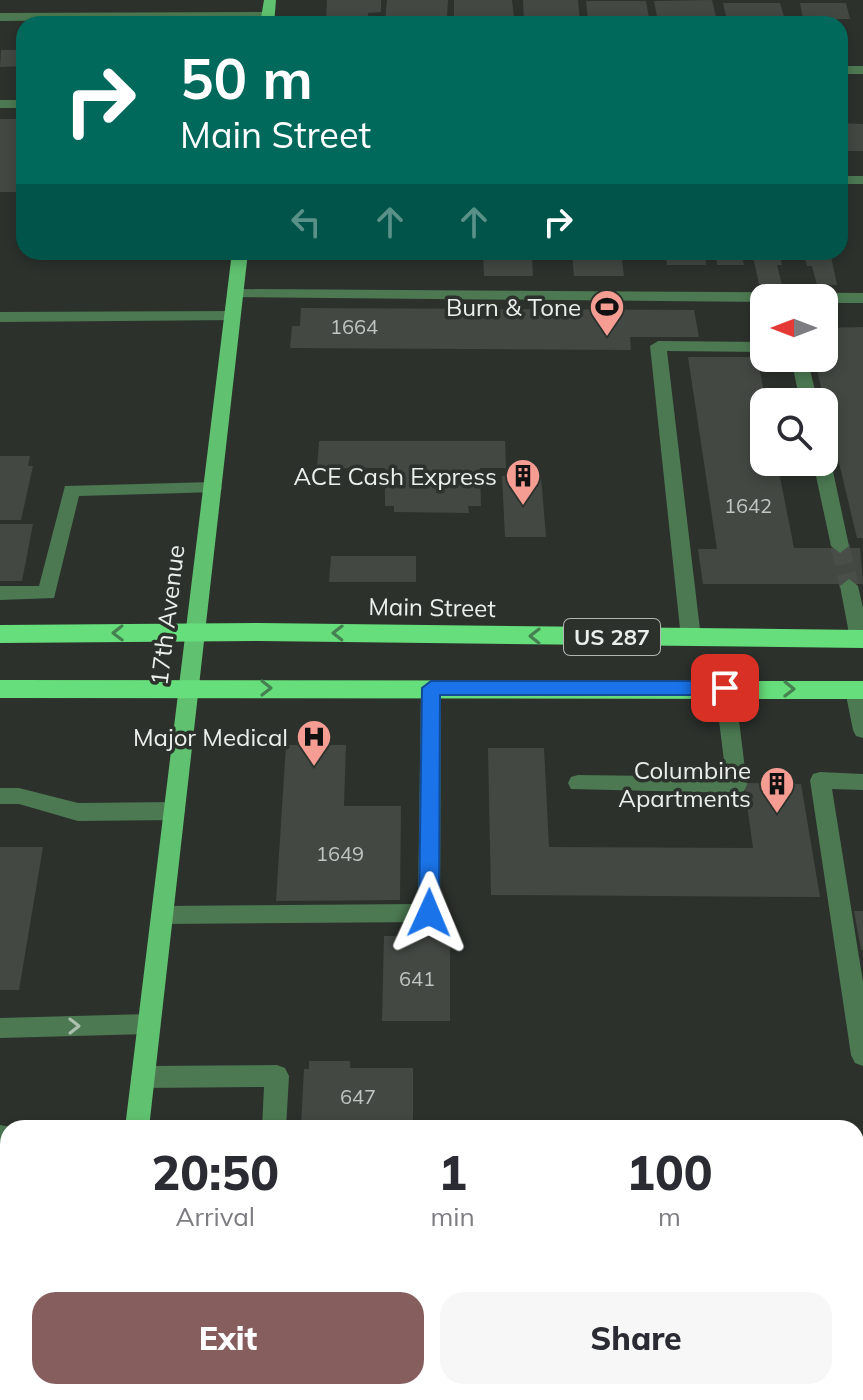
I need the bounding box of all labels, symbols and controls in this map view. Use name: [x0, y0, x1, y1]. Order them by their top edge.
text: 50 m: [180, 43, 313, 113]
icon: right: [48, 48, 152, 152]
text: Main Street: [180, 112, 371, 157]
icon: left: [284, 200, 328, 244]
icon: ahead: [368, 200, 412, 244]
icon: ahead: [452, 200, 496, 244]
icon: right: [536, 200, 580, 244]
north arrow: [750, 284, 838, 372]
map controls: [750, 284, 838, 476]
sports icon: Burn & Tone: [588, 288, 626, 338]
place label: Burn & Tone: [446, 292, 581, 322]
house number: 1664: [330, 314, 378, 339]
button: search: [750, 388, 838, 476]
building icon: ACE Cash Express: [504, 457, 542, 507]
place label: ACE Cash Express: [293, 461, 497, 491]
house number: 1642: [724, 493, 772, 518]
street label: 17th Avenue: [144, 543, 190, 687]
street label: Main Street: [368, 591, 496, 623]
road number: US 287: [564, 619, 660, 655]
one-way arrow: [111, 624, 124, 642]
one-way arrow: [331, 625, 344, 642]
one-way arrow: [528, 627, 541, 645]
pin: [691, 654, 759, 722]
icon: arrive: [703, 666, 747, 710]
one-way arrow: [260, 679, 273, 696]
one-way arrow: [783, 680, 796, 698]
hospital icon: Major Medical: [295, 718, 333, 768]
place label: Major Medical: [133, 722, 288, 752]
place label: Columbine Apartments: [618, 755, 751, 813]
building icon: Columbine Apartments: [758, 765, 796, 815]
house number: 1649: [316, 841, 364, 866]
position arrow: [387, 871, 471, 955]
house number: 641: [399, 966, 435, 991]
one-way arrow: [68, 1017, 81, 1034]
house number: 647: [340, 1084, 376, 1109]
text: 20:50: [151, 1142, 279, 1202]
text: 1: [438, 1142, 467, 1202]
text: 100: [626, 1142, 713, 1202]
text: Arrival: [175, 1200, 255, 1233]
text: min: [431, 1200, 475, 1233]
text: m: [658, 1200, 681, 1233]
button: Exit: [32, 1292, 424, 1384]
button: Share: [440, 1292, 832, 1384]

